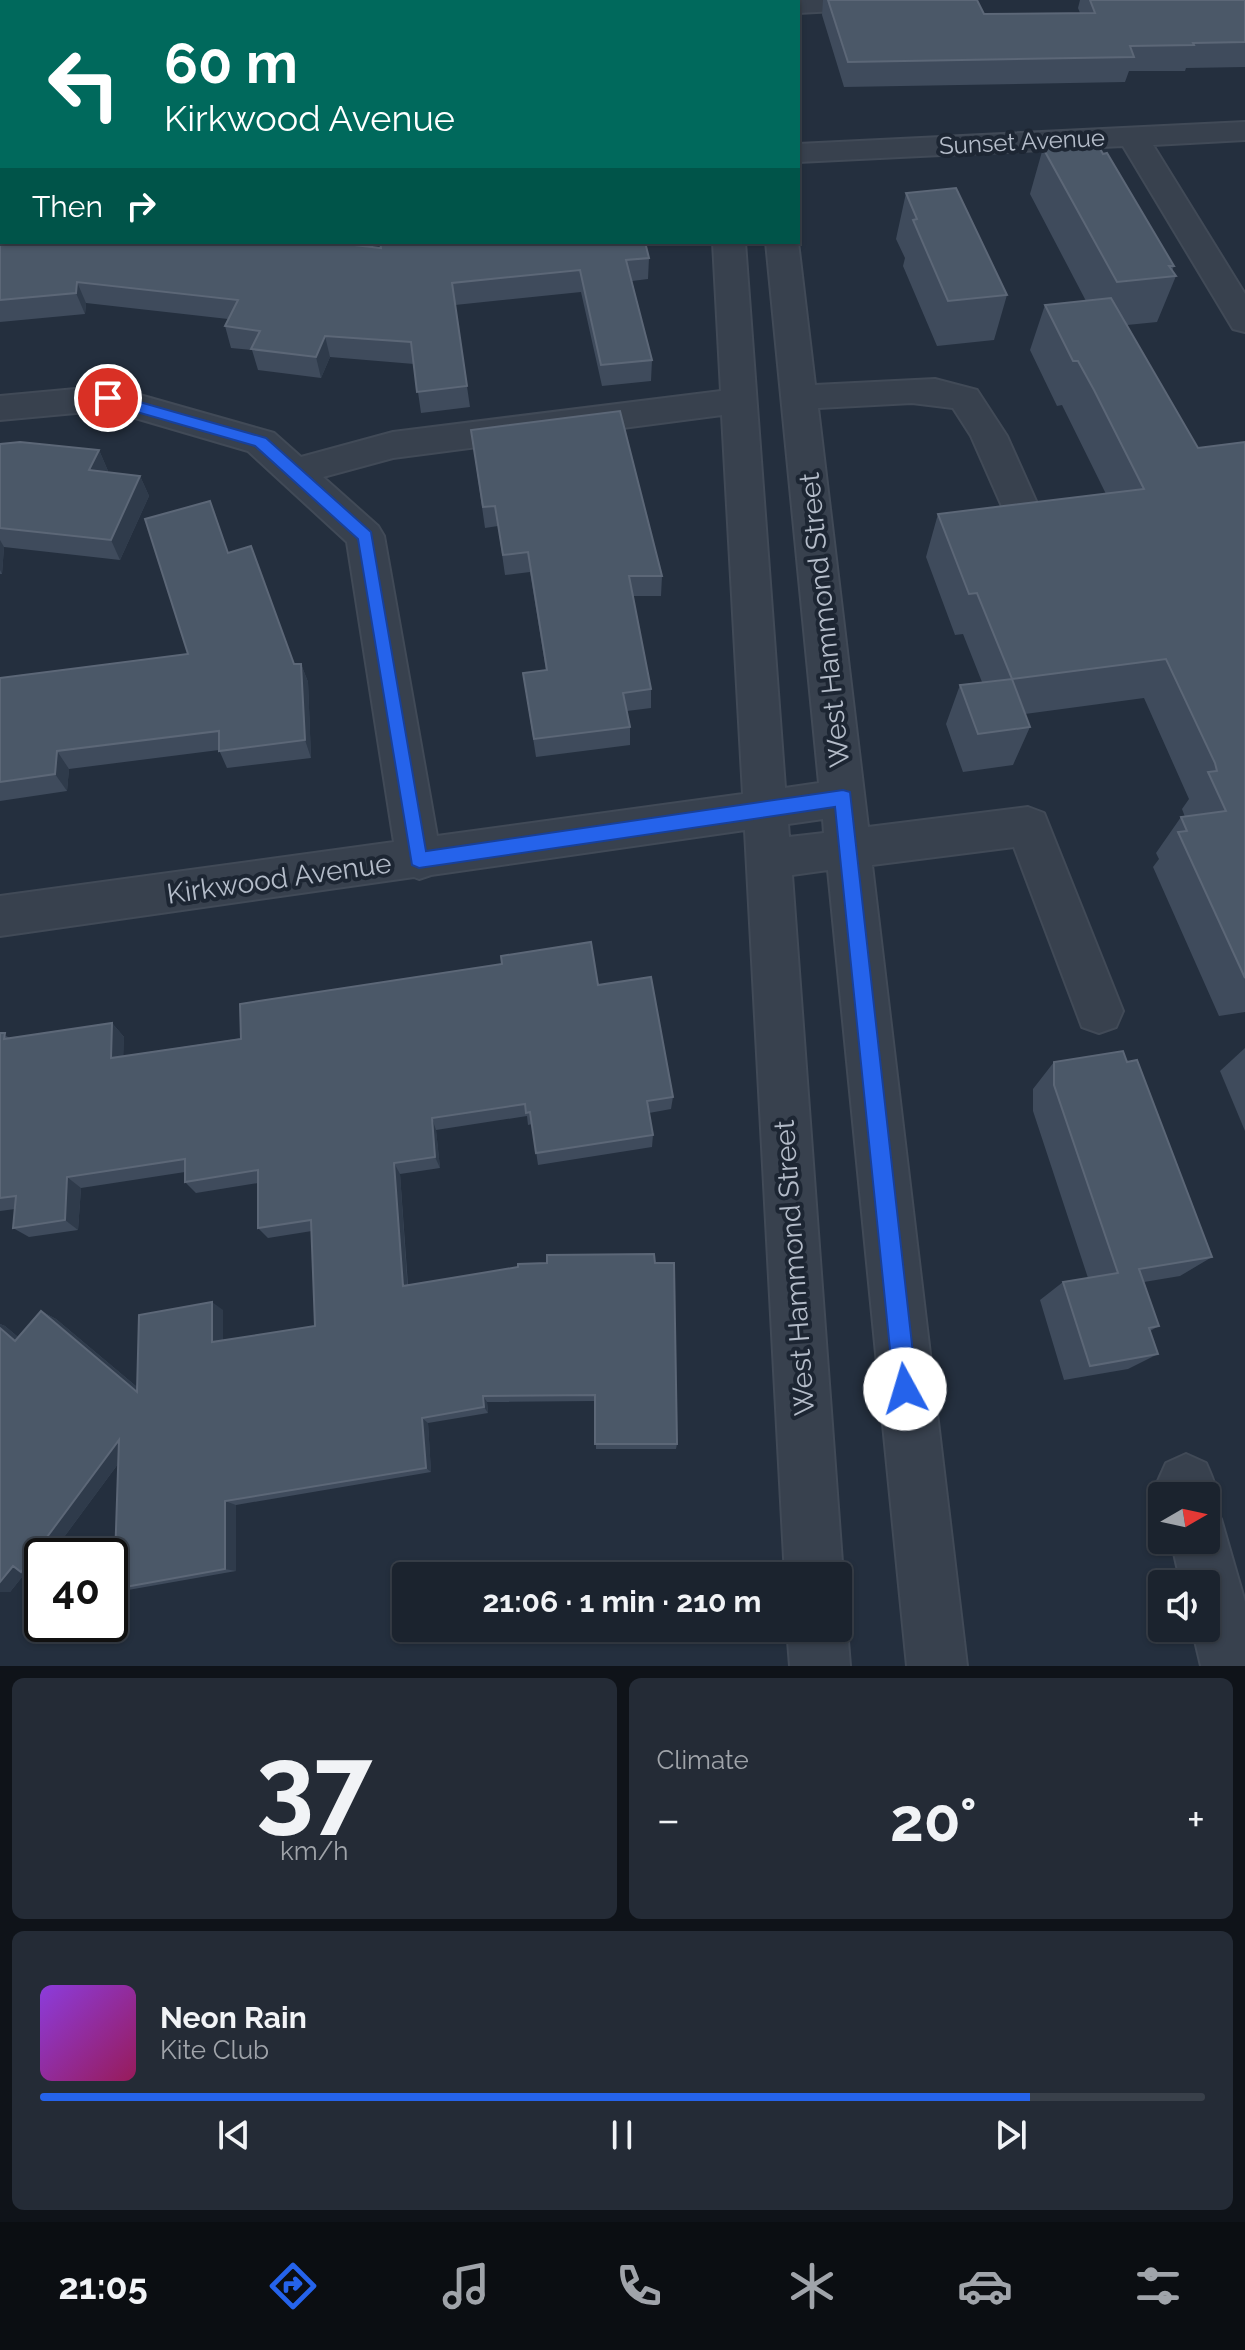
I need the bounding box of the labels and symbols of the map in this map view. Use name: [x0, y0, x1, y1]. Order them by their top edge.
street label: Sunset Avenue: [938, 123, 1106, 160]
pin: [74, 364, 142, 432]
street label: West Hammond Street: [793, 470, 856, 769]
street label: Kirkwood Avenue: [165, 846, 393, 911]
street label: West Hammond Street: [768, 1118, 821, 1417]
position arrow: [863, 1347, 947, 1431]
north arrow: [1148, 1482, 1220, 1554]
speed limit sign: 40: [24, 1538, 128, 1642]

